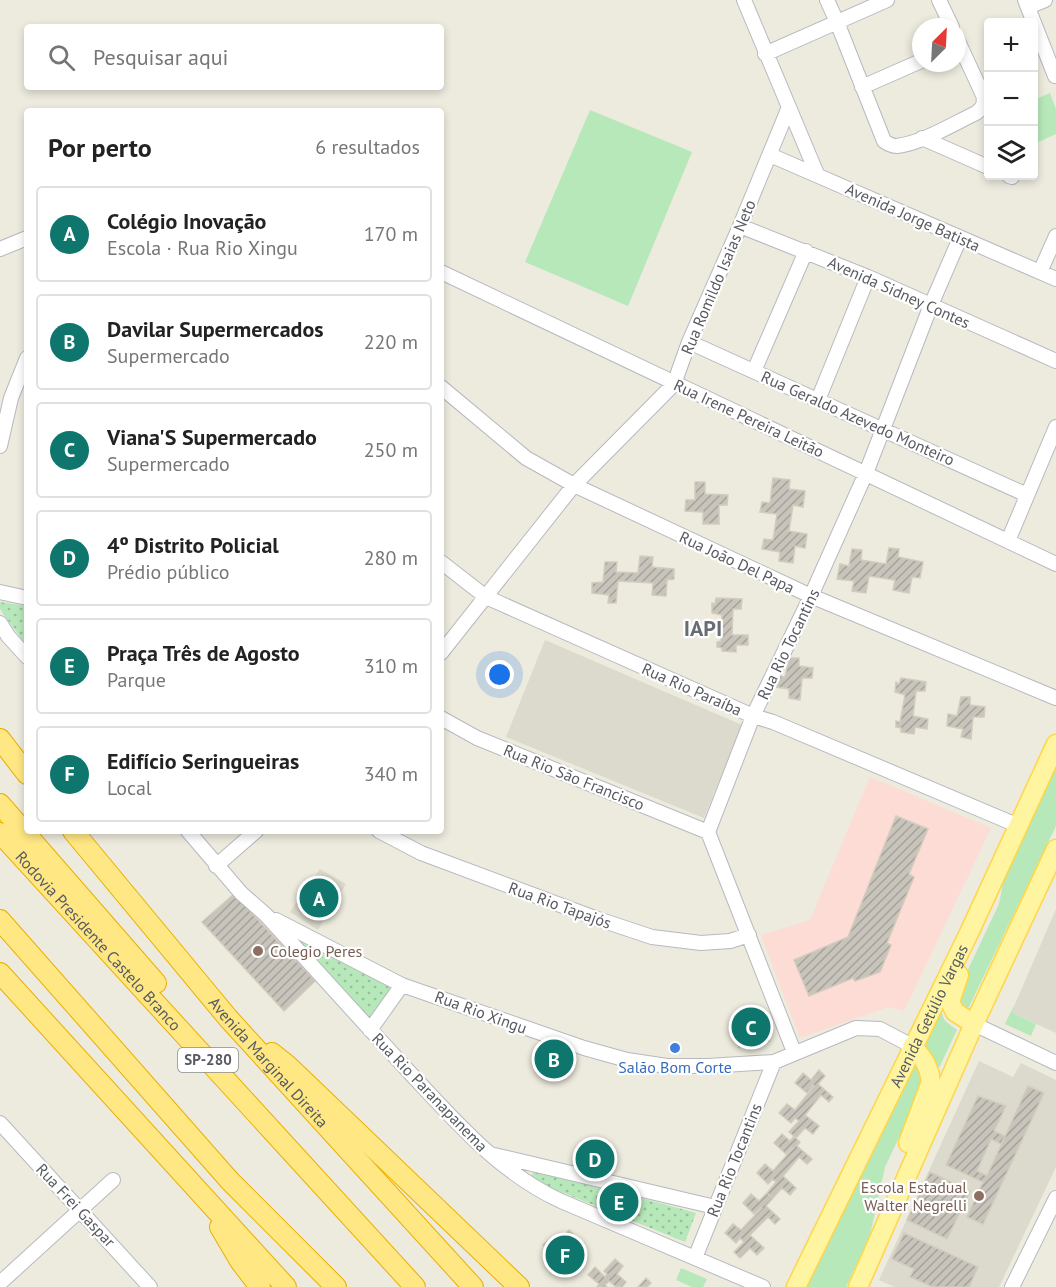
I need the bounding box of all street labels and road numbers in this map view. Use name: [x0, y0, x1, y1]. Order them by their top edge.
street label: Avenida Jorge Batista: [843, 178, 983, 256]
street label: Rua Romildo Isaias Neto: [676, 197, 760, 357]
street label: Avenida Sidney Contes: [825, 252, 973, 332]
street label: Rua Geraldo Azevedo Monteiro: [758, 366, 958, 470]
street label: Rua Irene Pereira Leitão: [671, 374, 827, 462]
street label: Rua João Del Papa: [676, 527, 798, 597]
street label: Rua Rio Tocantins: [753, 585, 824, 703]
street label: Rua Rio Paraíba: [639, 658, 745, 720]
street label: Rua Rio São Francisco: [501, 740, 647, 814]
street label: Rodovia Presidente Castelo Branco: [11, 847, 186, 1035]
street label: Rua Rio Tapajós: [506, 877, 614, 933]
street label: Avenida Getúlio Vargas: [885, 941, 972, 1090]
street label: Rua Rio Xingu: [432, 986, 530, 1038]
street label: Avenida Marginal Direita: [205, 993, 333, 1132]
street label: Rua Rio Paranapanema: [368, 1028, 492, 1156]
road number: SP-280: [178, 1048, 238, 1072]
street label: Rua Rio Tocantins: [702, 1100, 766, 1220]
street label: Rua Frei Gaspar: [32, 1159, 120, 1251]

